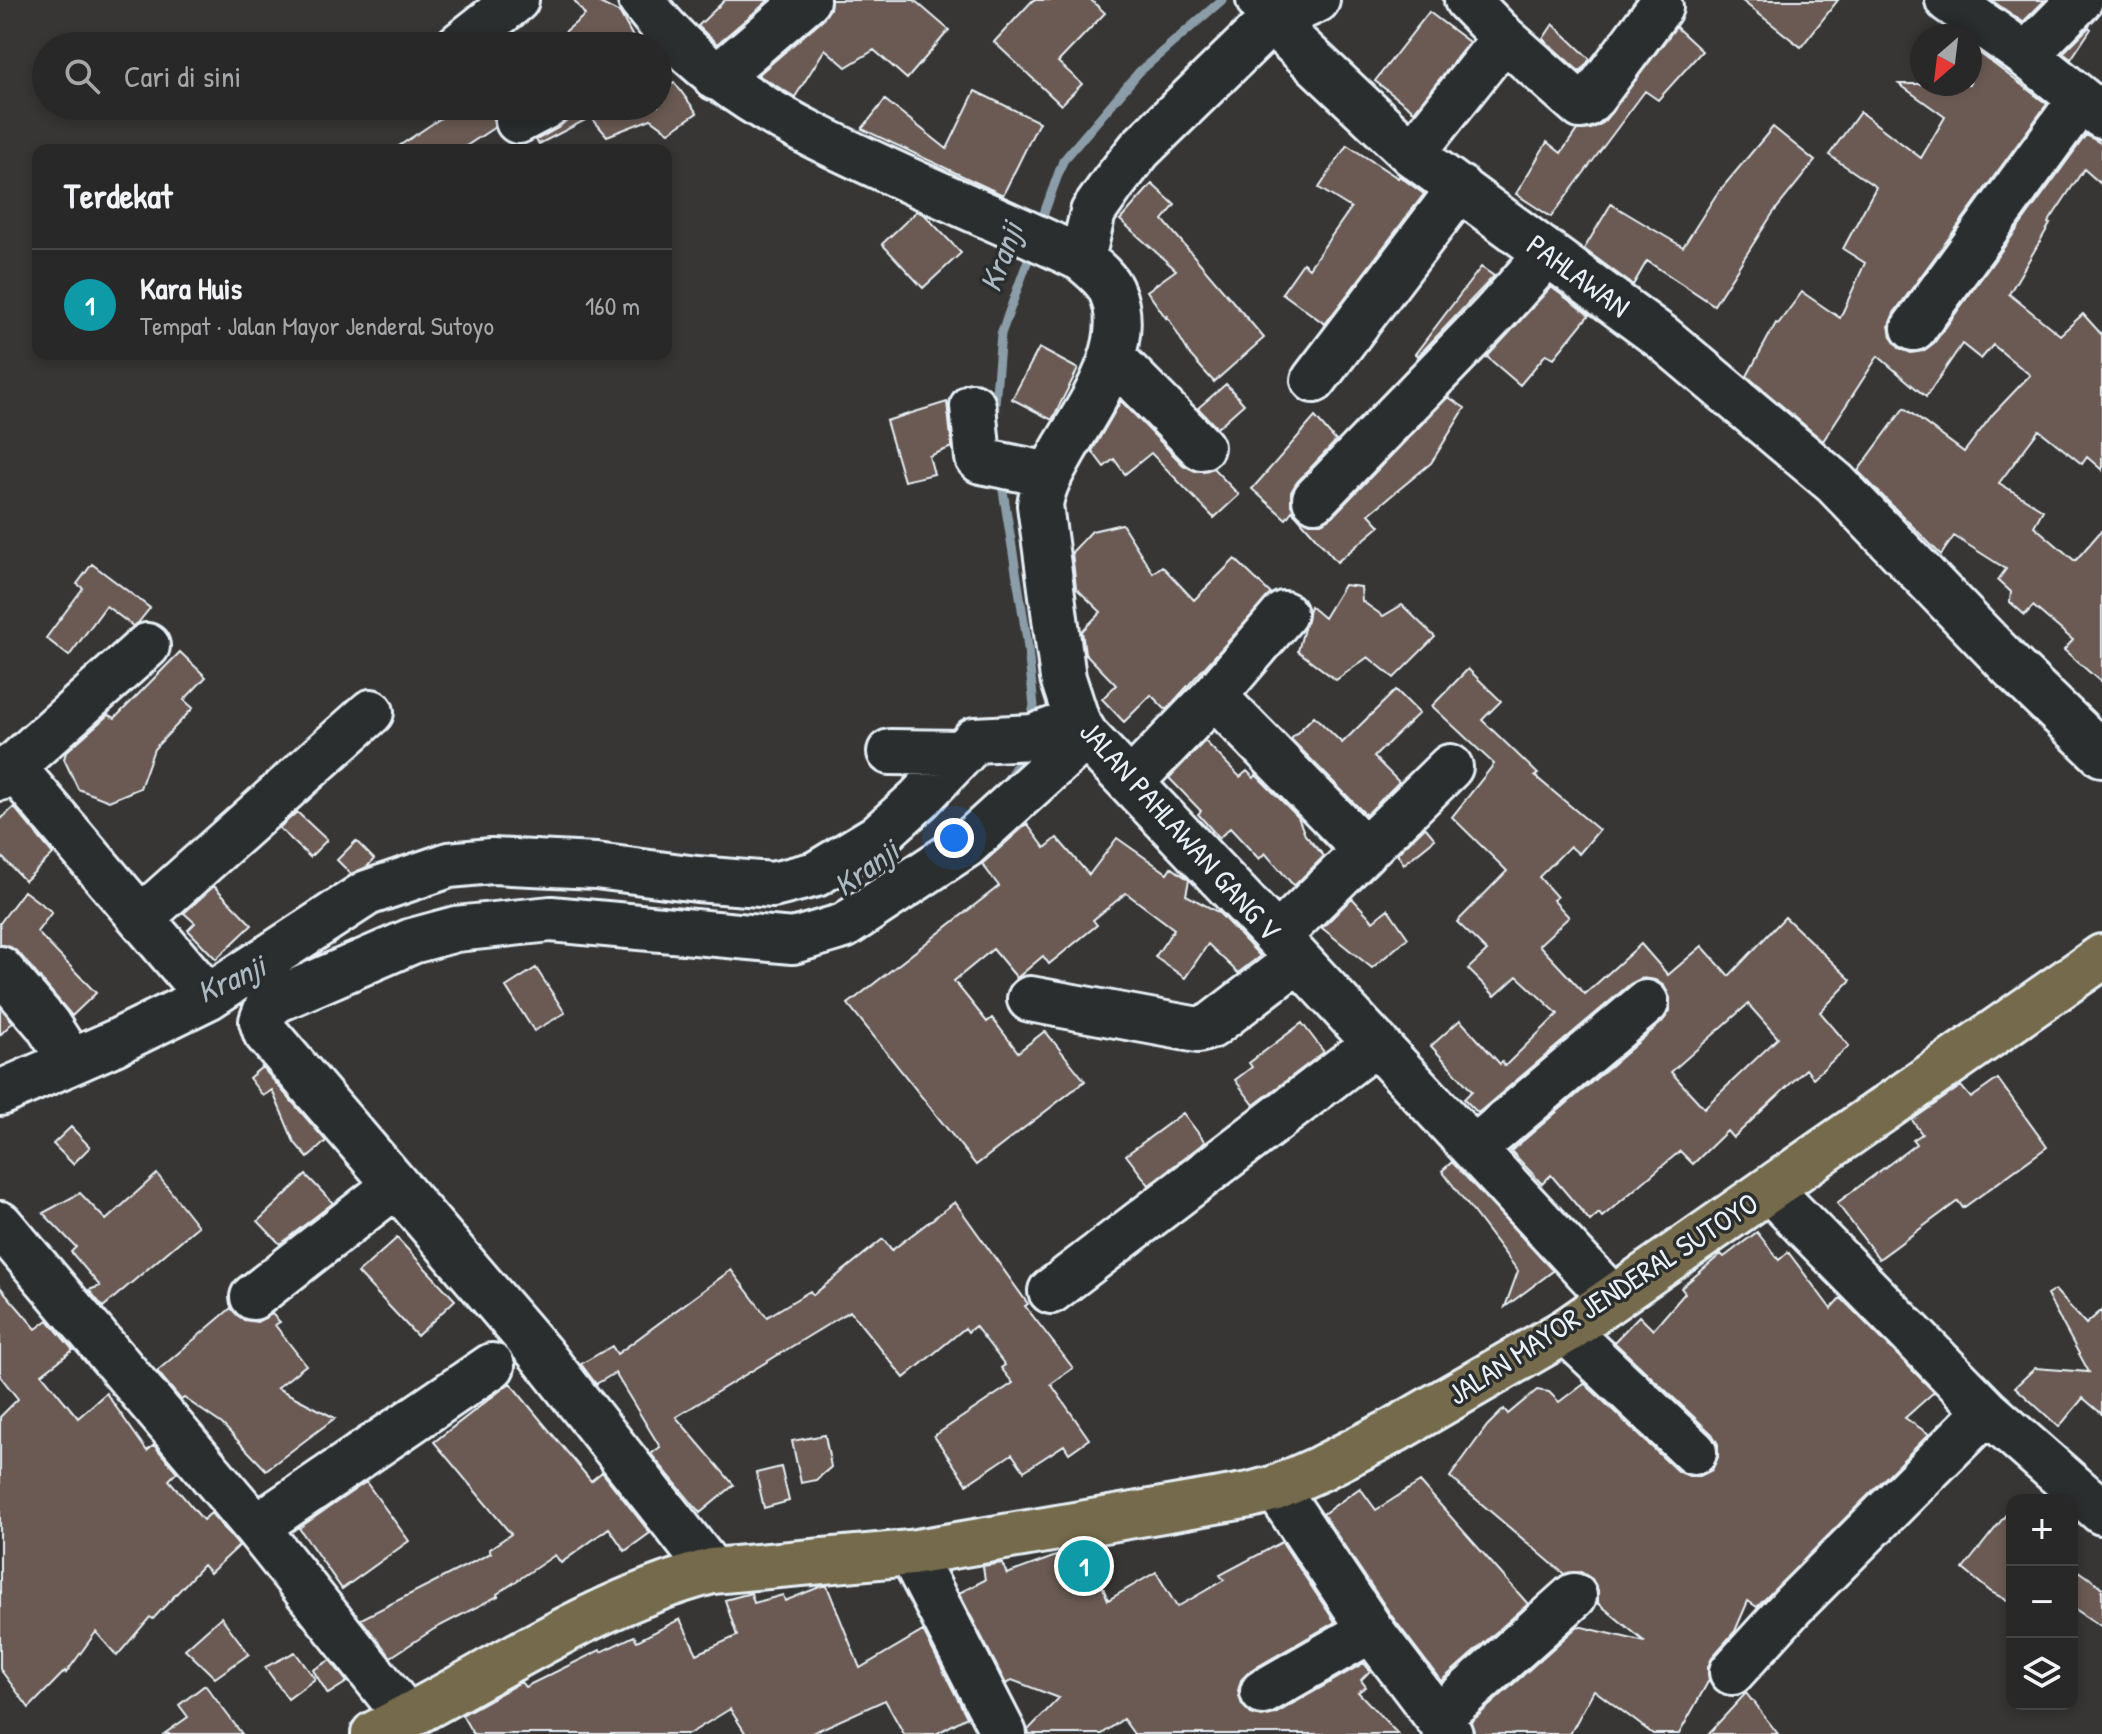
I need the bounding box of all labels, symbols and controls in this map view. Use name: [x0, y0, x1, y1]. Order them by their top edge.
north arrow: [1910, 24, 1982, 96]
search box: [32, 32, 672, 120]
icon: search: [60, 54, 104, 98]
text: Cari di sini: [124, 56, 241, 96]
text: Terdekat: [64, 173, 172, 219]
water label: Kranji: [968, 214, 1034, 297]
street label: PAHLAWAN: [1519, 224, 1638, 326]
text: Kara Huis: [140, 268, 242, 308]
text: 1: [85, 288, 95, 323]
text: 160 m: [585, 288, 640, 323]
text: Tempat · Jalan Mayor Jenderal Sutoyo: [140, 308, 494, 343]
street label: JALAN PAHLAWAN GANG V: [1071, 712, 1290, 949]
your location: [934, 818, 974, 858]
water label: Kranji: [824, 828, 909, 906]
water label: Kranji: [190, 943, 274, 1013]
street label: JALAN MAYOR JENDERAL SUTOYO: [1440, 1183, 1765, 1414]
map controls: [2006, 1494, 2078, 1710]
button: +: [2006, 1494, 2078, 1566]
pin: 1: [1058, 1536, 1110, 1596]
button: −: [2006, 1566, 2078, 1638]
button: layers: [2006, 1638, 2078, 1710]

